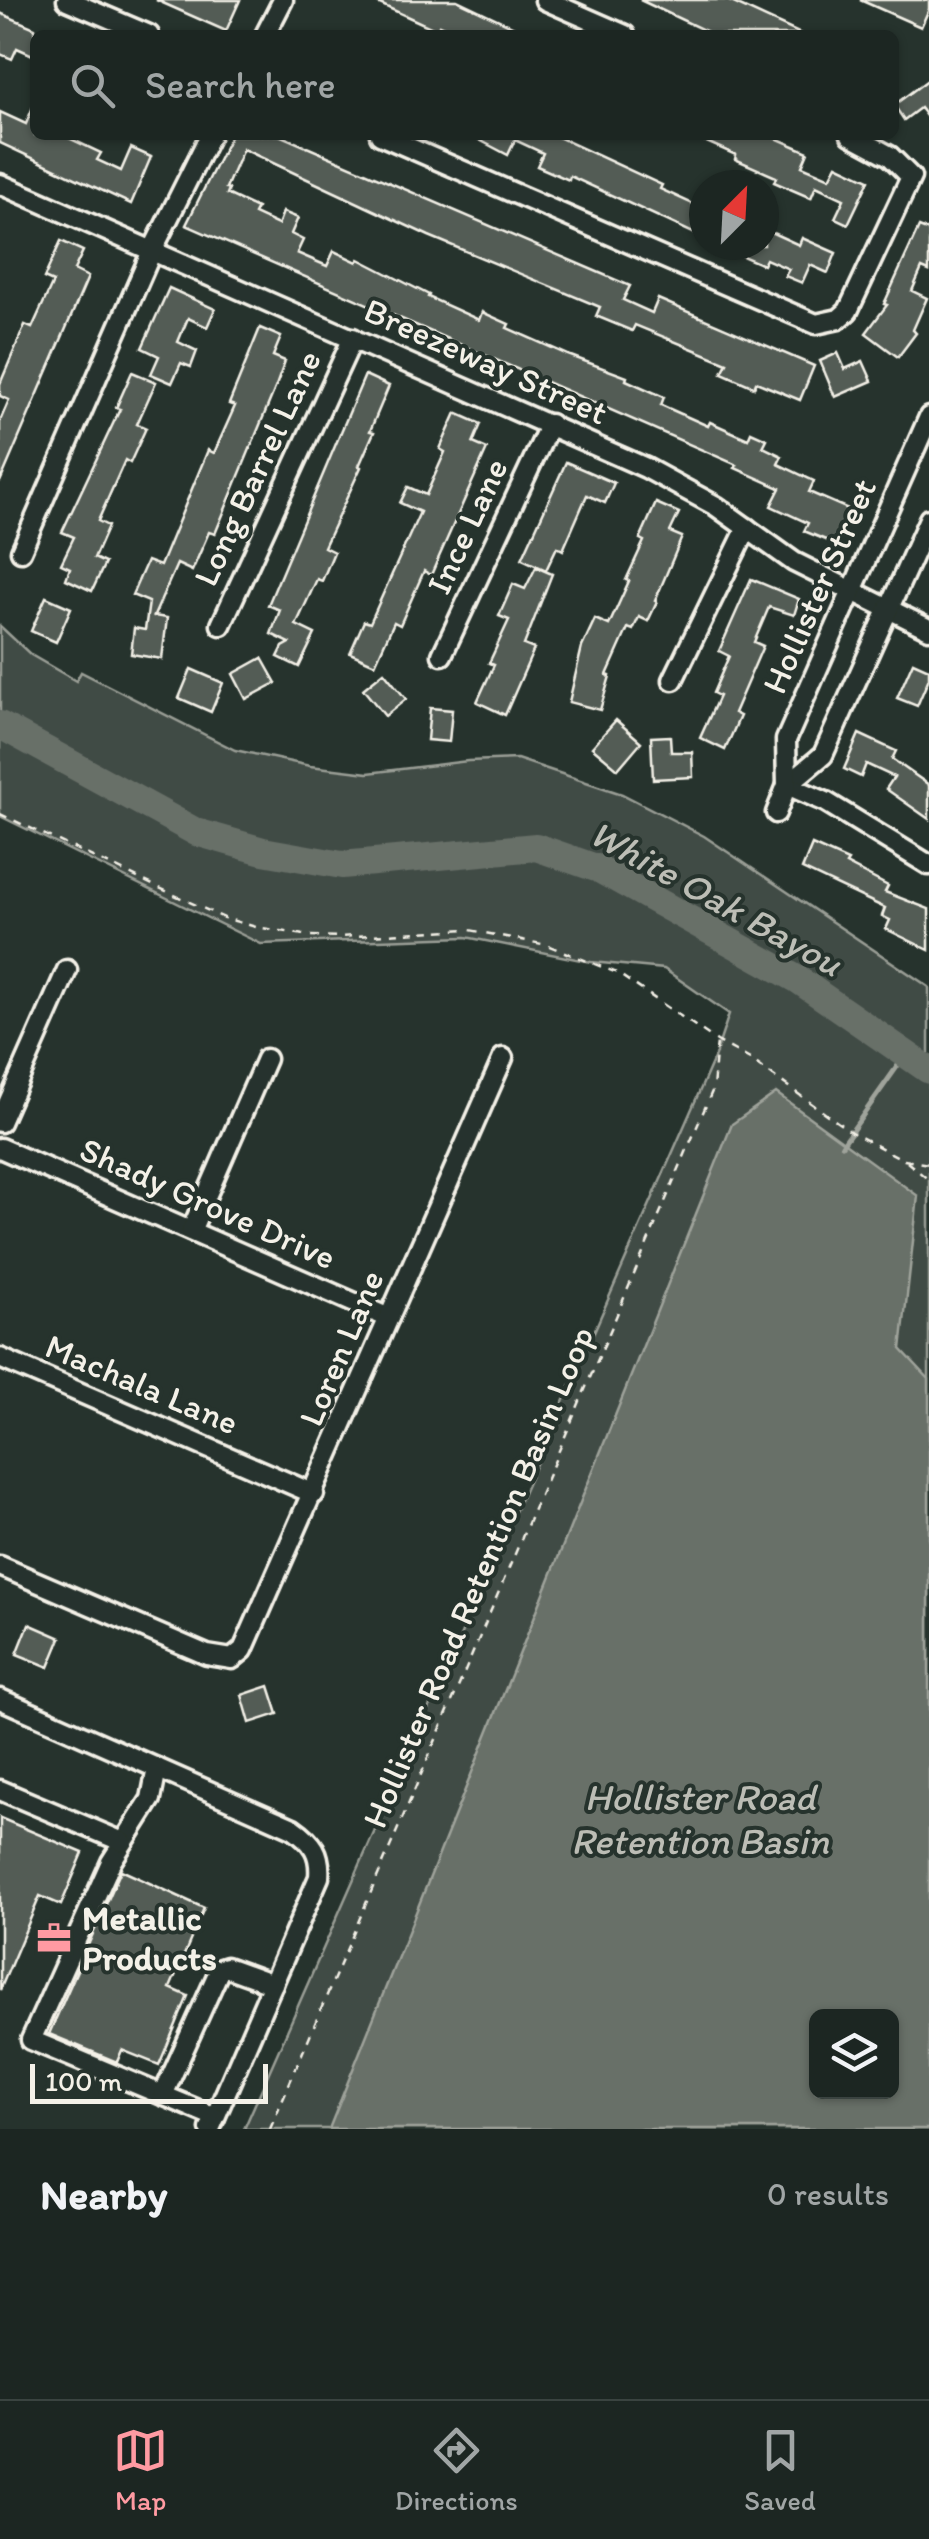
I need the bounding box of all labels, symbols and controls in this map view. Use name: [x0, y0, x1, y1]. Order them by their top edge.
search box: [30, 30, 899, 140]
icon: search: [65, 58, 120, 113]
text: Search here: [145, 62, 336, 108]
north arrow: [689, 170, 779, 260]
street label: Breezeway Street: [358, 289, 614, 433]
street label: Long Barrel Lane: [184, 343, 330, 593]
street label: Ince Lane: [417, 451, 517, 601]
street label: Hollister Street: [753, 472, 885, 700]
water label: White Oak Bayou: [582, 810, 851, 987]
street label: Shady Grove Drive: [74, 1128, 342, 1278]
street label: Loren Lane: [289, 1264, 393, 1432]
street label: Hollister Road Retention Basin Loop: [353, 1320, 603, 1834]
street label: Machala Lane: [39, 1325, 245, 1443]
water label: Hollister Road Retention Basin: [571, 1774, 830, 1864]
place label: Metallic Products: [82, 1897, 217, 1979]
office icon: Metallic Products: [35, 1919, 73, 1957]
map controls: [809, 2009, 899, 2099]
button: layers: [809, 2009, 899, 2099]
scale bar: [30, 2059, 268, 2104]
text: 100 m: [45, 2064, 122, 2098]
text: Nearby: [40, 2169, 167, 2220]
text: 0 results: [767, 2175, 889, 2213]
tab: Map: [113, 2423, 168, 2517]
tab: Directions: [395, 2423, 518, 2517]
tab: Saved: [744, 2423, 816, 2517]

